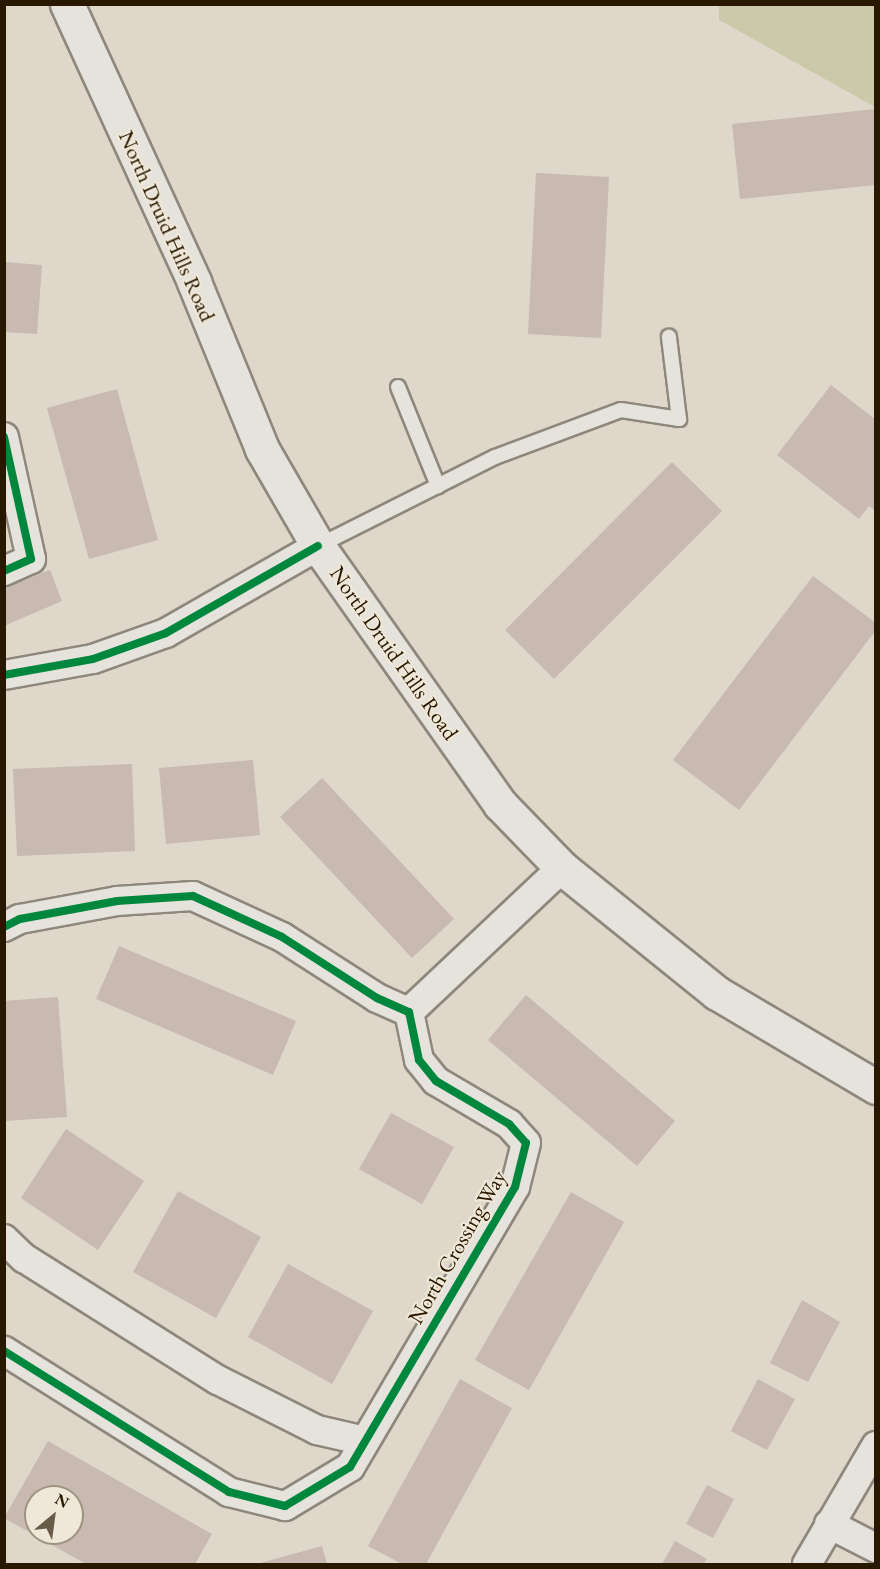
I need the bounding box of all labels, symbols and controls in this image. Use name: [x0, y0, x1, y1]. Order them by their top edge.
street label: North Druid Hills Road: [113, 127, 221, 325]
street label: North Druid Hills Road: [324, 561, 464, 745]
street label: North Crossing Way: [402, 1165, 512, 1329]
north arrow: [24, 1485, 84, 1545]
text: N: [51, 1488, 73, 1513]

